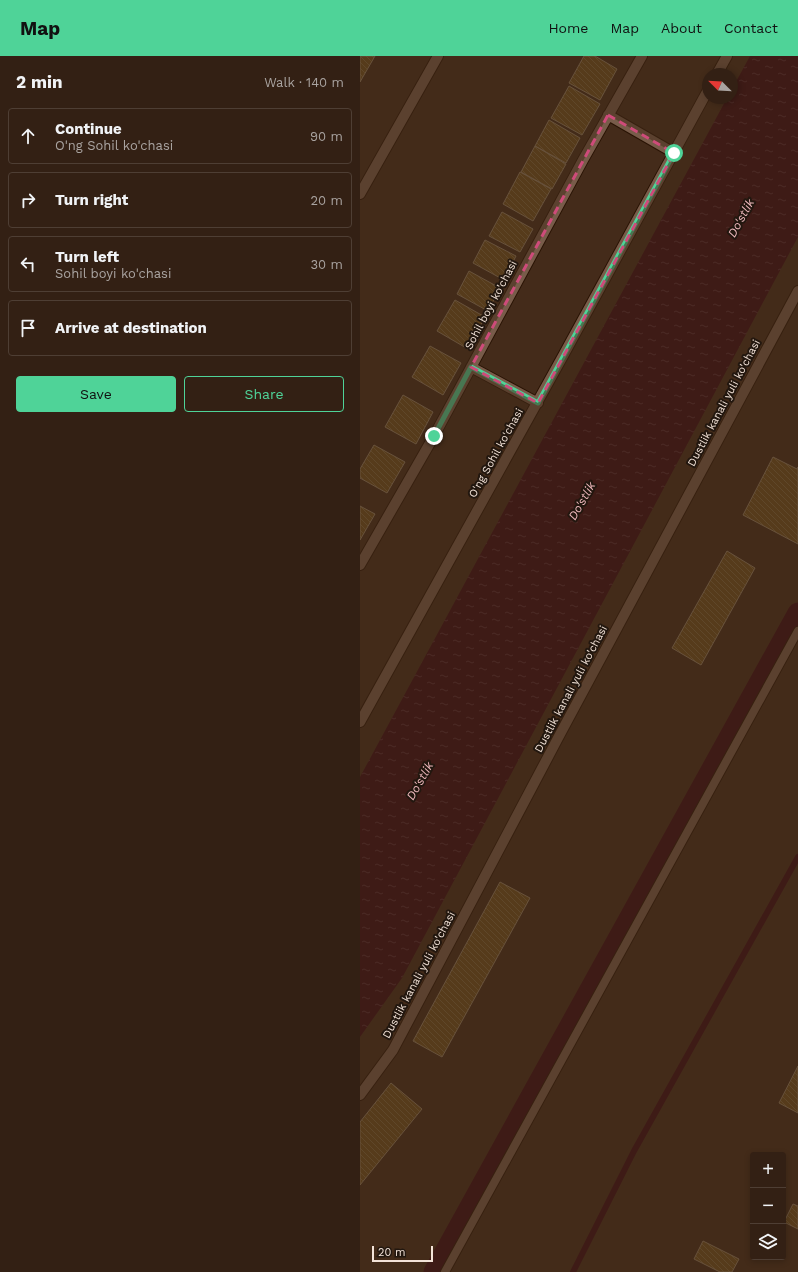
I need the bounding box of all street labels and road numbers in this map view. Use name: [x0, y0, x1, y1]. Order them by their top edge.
street label: Sohil boyi ko'chasi: [462, 258, 520, 352]
street label: Dustlik kanali yuli ko'chasi: [685, 337, 763, 469]
street label: O'ng Sohil ko'chasi: [466, 406, 526, 500]
street label: Dustlik kanali yuli ko'chasi: [532, 623, 610, 755]
street label: Dustlik kanali yuli ko'chasi: [380, 909, 458, 1041]

